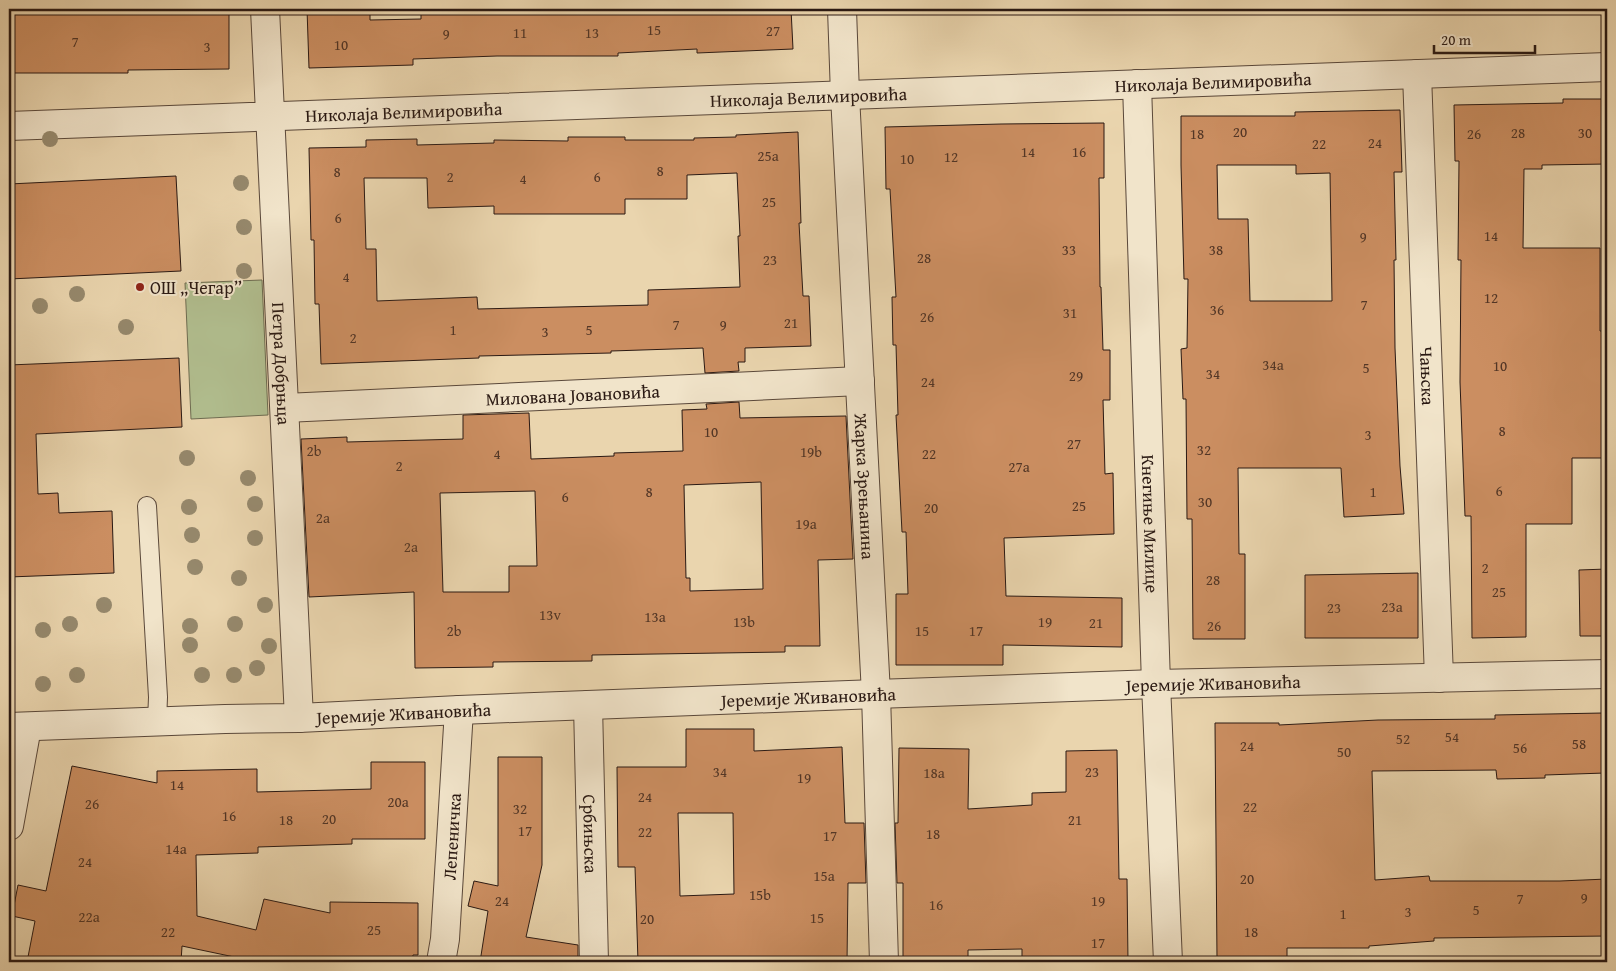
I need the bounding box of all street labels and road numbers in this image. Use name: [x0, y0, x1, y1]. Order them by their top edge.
street label: Николаја Велимировића: [1114, 64, 1313, 99]
street label: Николаја Велимировића: [709, 79, 908, 114]
street label: Николаја Велимировића: [305, 94, 503, 129]
street label: Петра Добрњца: [266, 301, 298, 426]
street label: Чањска: [1413, 346, 1443, 406]
street label: Милована Јовановића: [485, 377, 661, 412]
street label: Жарка Зрењанина: [848, 412, 883, 560]
street label: Кнегиње Милице: [1135, 454, 1167, 593]
street label: Јеремије Живановића: [1123, 667, 1301, 699]
street label: Јеремије Живановића: [718, 680, 897, 714]
street label: Јеремије Живановића: [314, 695, 492, 731]
street label: Лепеничка: [435, 792, 467, 881]
street label: Србињска: [577, 794, 605, 874]

